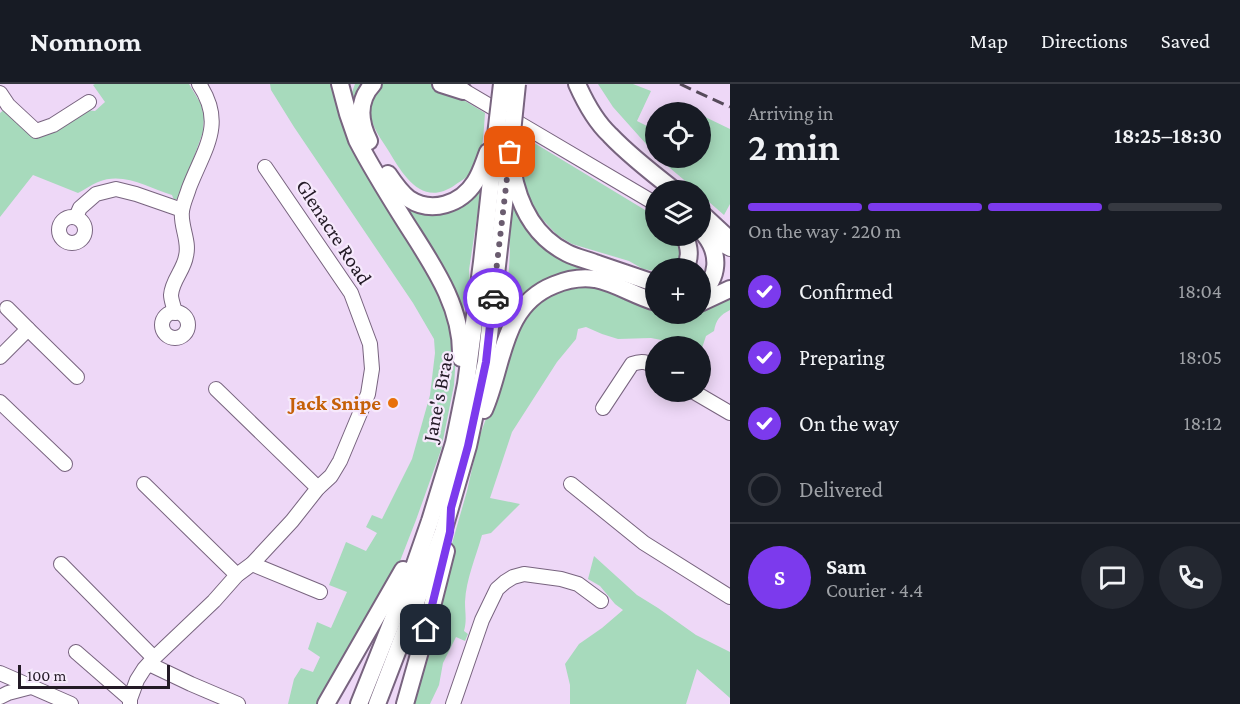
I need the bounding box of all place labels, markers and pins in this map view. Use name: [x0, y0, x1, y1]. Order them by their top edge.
pin: [484, 126, 535, 177]
place label: Jack Snipe: [287, 391, 381, 415]
marker: Jack Snipe: [386, 396, 400, 410]
pin: [400, 604, 451, 655]

